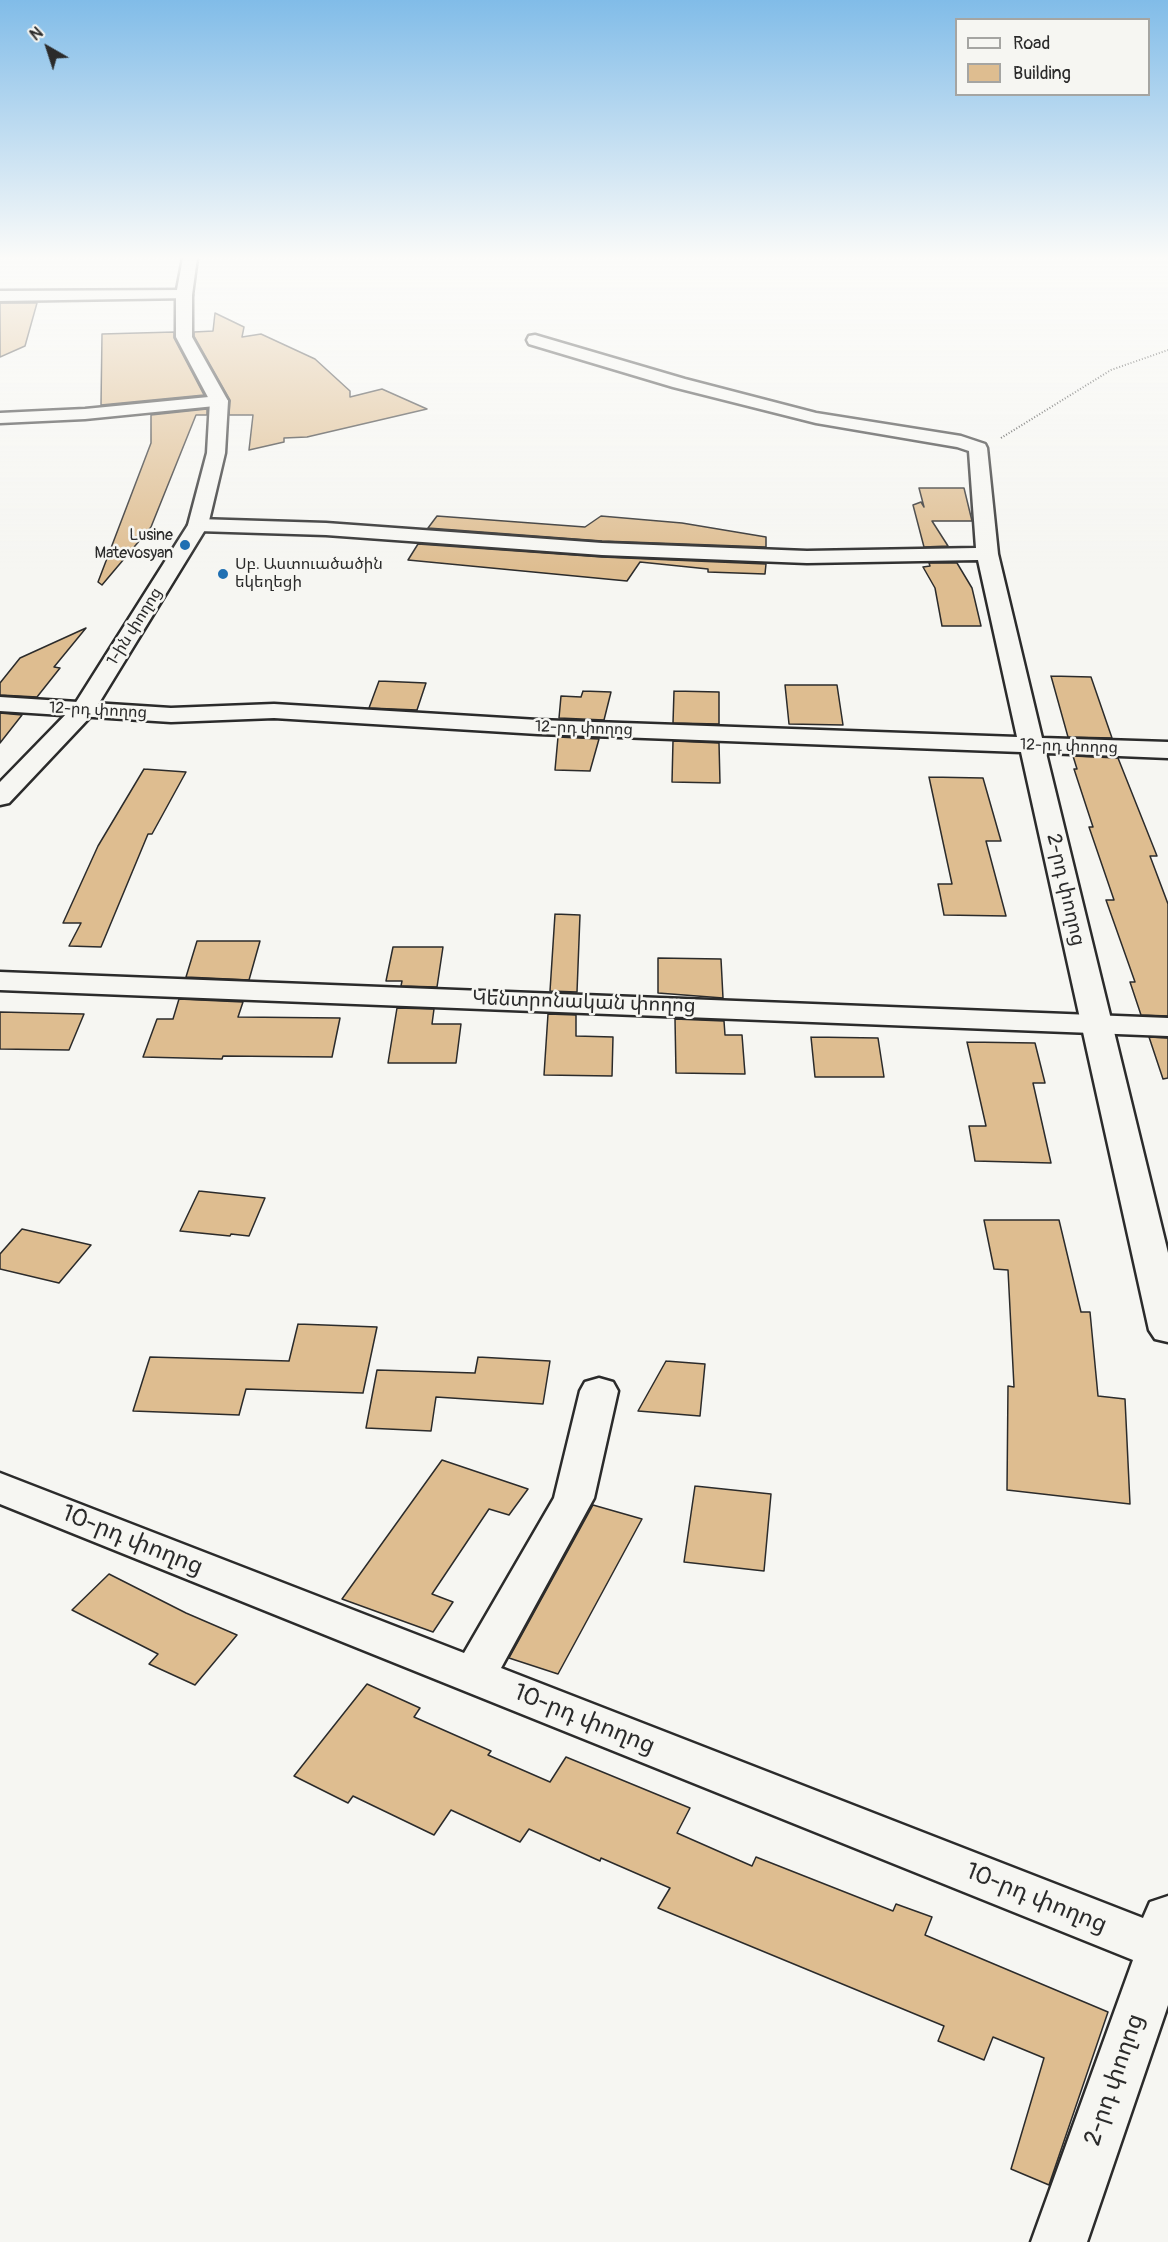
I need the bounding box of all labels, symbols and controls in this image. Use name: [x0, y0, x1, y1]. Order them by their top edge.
north arrow: [18, 18, 78, 78]
legend: [955, 18, 1150, 96]
text: N: [26, 23, 47, 45]
text: Road: [1013, 32, 1050, 55]
text: Building: [1013, 62, 1071, 85]
place label: Lusine Matevosyan: [94, 526, 173, 564]
marker: Lusine Matevosyan: [178, 538, 192, 552]
place label: Սբ. Աստուածածին եկեղեցի: [235, 555, 383, 593]
marker: Սբ. Աստուածածին եկեղեցի: [216, 567, 230, 581]
street label: 1-ին փողոց: [103, 584, 167, 670]
street label: 12-րդ փողոց: [49, 699, 147, 723]
street label: 12-րդ փողոց: [535, 718, 633, 740]
street label: 12-րդ փողոց: [1020, 736, 1118, 758]
street label: 2-րդ փողոց: [1040, 831, 1090, 949]
street label: Կենտրոնական փողոց: [472, 987, 696, 1019]
street label: 10-րդ փողոց: [57, 1500, 207, 1582]
street label: 10-րդ փողոց: [509, 1679, 659, 1761]
street label: 10-րդ փողոց: [961, 1858, 1111, 1940]
street label: 2-րդ փողոց: [1079, 2010, 1151, 2150]

